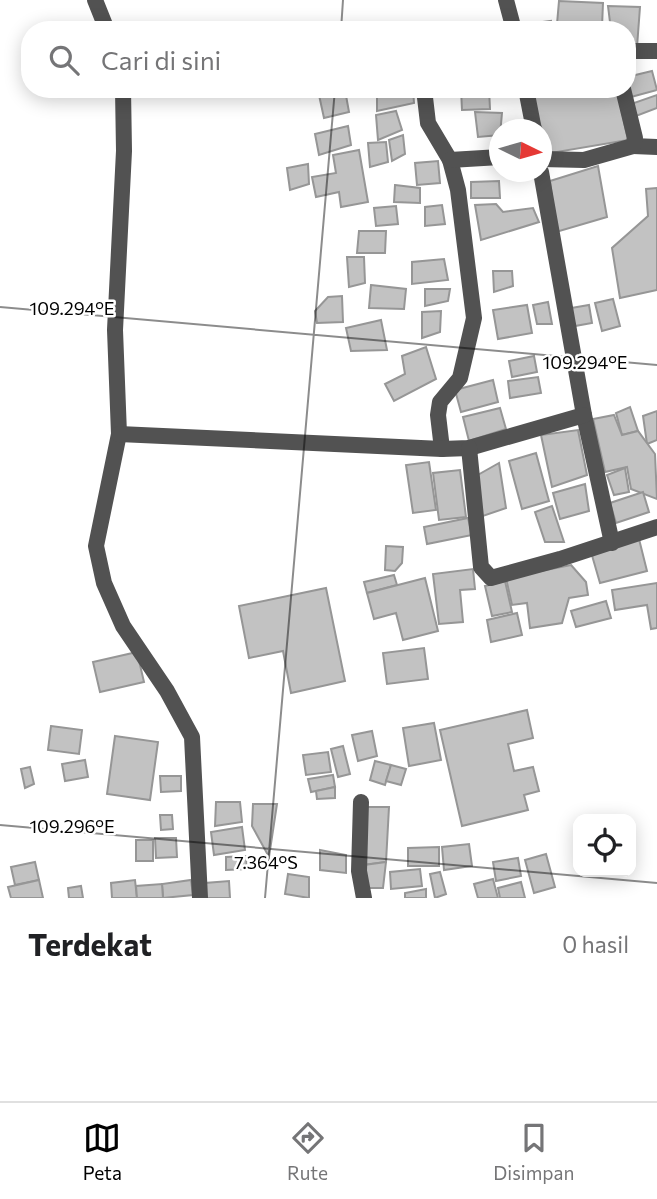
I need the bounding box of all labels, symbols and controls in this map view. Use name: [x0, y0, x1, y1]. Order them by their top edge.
search box: [21, 21, 636, 98]
icon: search: [45, 41, 83, 79]
text: Cari di sini: [101, 44, 221, 75]
north arrow: [489, 119, 552, 182]
text: 109.294°E: [29, 297, 115, 319]
text: 109.294°E: [542, 351, 628, 373]
map controls: [573, 814, 636, 877]
button: locate: [573, 814, 636, 877]
text: 109.296°E: [29, 815, 115, 837]
text: 7.364°S: [234, 851, 298, 873]
text: Terdekat: [28, 925, 152, 962]
text: 0 hasil: [562, 930, 629, 958]
tab: Peta: [83, 1119, 122, 1184]
tab: Rute: [287, 1119, 328, 1184]
tab: Disimpan: [493, 1119, 574, 1184]

